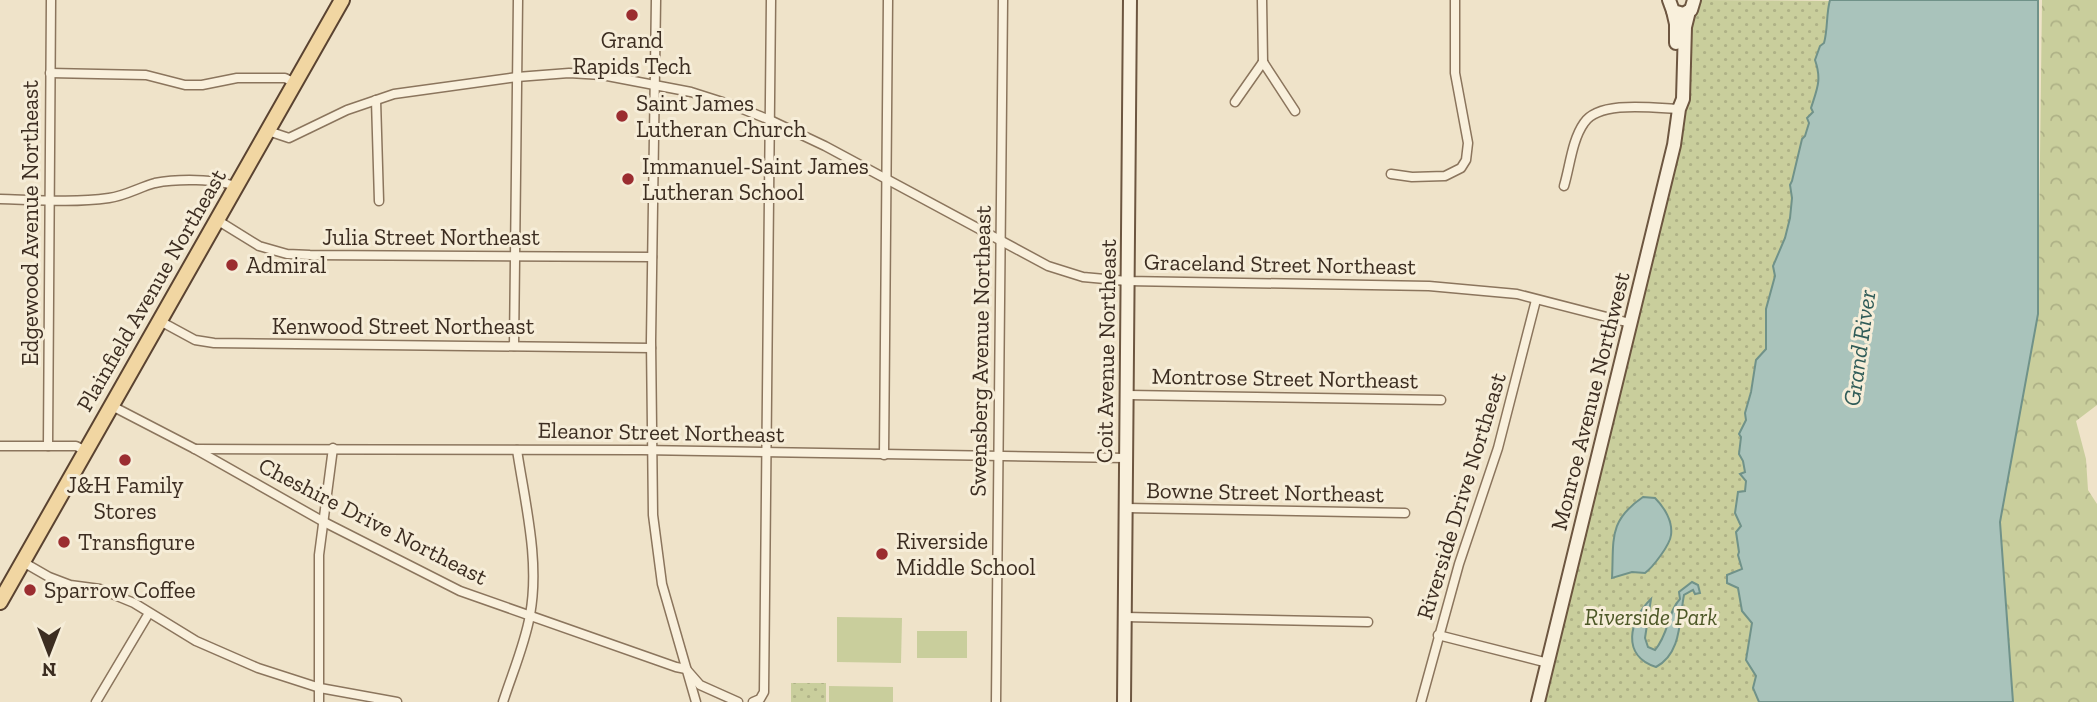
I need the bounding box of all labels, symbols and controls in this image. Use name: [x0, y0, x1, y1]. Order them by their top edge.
marker: Grand Rapids Tech: [624, 7, 640, 23]
place label: Grand Rapids Tech: [572, 26, 692, 80]
street label: Edgewood Avenue Northeast: [16, 80, 44, 366]
place label: Saint James Lutheran Church: [636, 89, 807, 143]
marker: Saint James Lutheran Church: [614, 108, 630, 124]
place label: Immanuel-Saint James Lutheran School: [642, 152, 869, 206]
street label: Plainfield Avenue Northeast: [70, 163, 232, 416]
marker: Immanuel-Saint James Lutheran School: [620, 171, 636, 187]
street label: Swensberg Avenue Northeast: [963, 205, 997, 497]
street label: Julia Street Northeast: [322, 223, 540, 251]
street label: Coit Avenue Northeast: [1090, 238, 1122, 463]
street label: Graceland Street Northeast: [1144, 248, 1417, 280]
place label: Admiral: [246, 251, 326, 279]
marker: Admiral: [224, 257, 240, 273]
street label: Monroe Avenue Northwest: [1544, 268, 1636, 533]
water label: Grand River: [1837, 287, 1882, 408]
street label: Kenwood Street Northeast: [272, 312, 535, 340]
street label: Montrose Street Northeast: [1152, 362, 1419, 394]
street label: Riverside Drive Northeast: [1410, 369, 1512, 623]
street label: Eleanor Street Northeast: [537, 416, 785, 448]
street label: Cheshire Drive Northeast: [254, 451, 492, 591]
marker: J&H Family Stores: [117, 452, 133, 468]
place label: J&H Family Stores: [66, 471, 184, 525]
street label: Bowne Street Northeast: [1146, 476, 1385, 508]
place label: Riverside Middle School: [896, 527, 1036, 581]
place label: Transfigure: [78, 528, 195, 556]
marker: Transfigure: [56, 534, 72, 550]
marker: Riverside Middle School: [874, 546, 890, 562]
place label: Sparrow Coffee: [44, 576, 195, 604]
marker: Sparrow Coffee: [22, 582, 38, 598]
park label: Riverside Park: [1585, 603, 1717, 631]
north arrow: [14, 618, 84, 688]
text: N: [42, 658, 56, 681]

